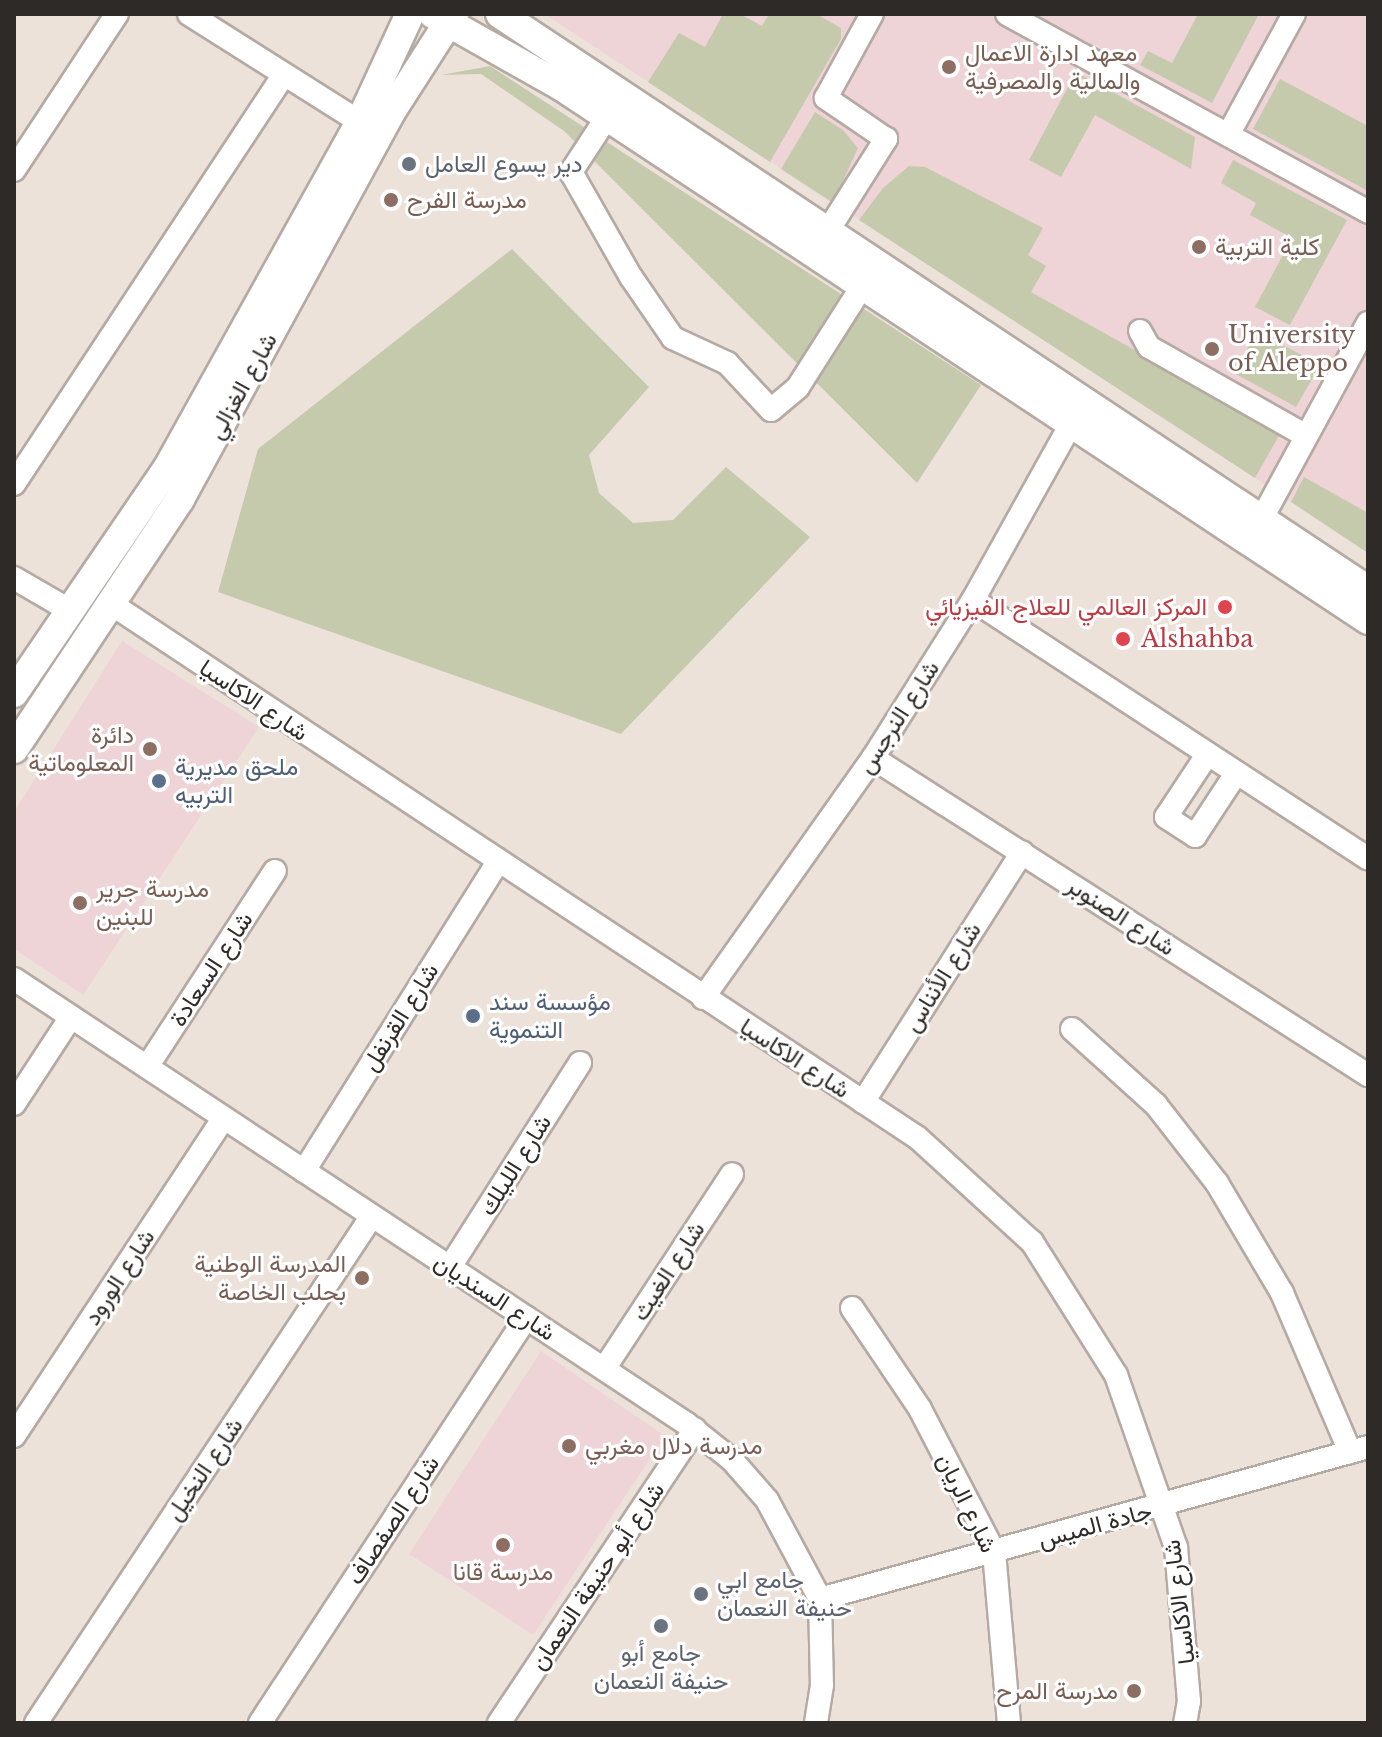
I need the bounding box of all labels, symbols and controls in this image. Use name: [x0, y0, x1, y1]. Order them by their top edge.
place label: معهد ادارة الاعمال والمالية والمصرفية: [965, 39, 1140, 95]
marker: معهد ادارة الاعمال والمالية والمصرفية: [940, 58, 958, 76]
place label: دير يسوع العامل: [425, 150, 582, 178]
marker: دير يسوع العامل: [400, 155, 418, 173]
place label: مدرسة الفرح: [407, 186, 527, 214]
marker: مدرسة الفرح: [382, 191, 400, 209]
place label: كلية التربية: [1215, 233, 1319, 261]
marker: كلية التربية: [1190, 238, 1208, 256]
place label: University of Aleppo: [1228, 321, 1355, 377]
street label: شارع الغزالي: [201, 328, 283, 444]
marker: University of Aleppo: [1203, 340, 1221, 358]
place label: المركز العالمي للعلاج الفيزيائي: [925, 593, 1207, 621]
marker: المركز العالمي للعلاج الفيزيائي: [1214, 596, 1236, 618]
place label: Alshahba: [1141, 625, 1254, 653]
marker: Alshahba: [1112, 628, 1134, 650]
street label: شارع الاكاسيا: [194, 653, 314, 747]
street label: شارع النرجس: [851, 655, 945, 779]
place label: دائرة المعلوماتية: [28, 721, 134, 777]
marker: دائرة المعلوماتية: [141, 740, 159, 758]
place label: ملحق مديرية التربيه: [175, 753, 298, 809]
marker: ملحق مديرية التربيه: [150, 772, 168, 790]
street label: شارع الصنوبر: [1061, 870, 1181, 962]
place label: مدرسة جرير للبنين: [96, 875, 209, 931]
marker: مدرسة جرير للبنين: [71, 894, 89, 912]
street label: شارع السعادة: [163, 906, 259, 1032]
street label: شارع الأنناس: [897, 917, 987, 1037]
street label: شارع القرنفل: [355, 958, 445, 1076]
place label: مؤسسة سند التنموية: [489, 988, 611, 1044]
marker: مؤسسة سند التنموية: [464, 1007, 482, 1025]
street label: شارع الاكاسيا: [735, 1012, 855, 1104]
street label: شارع الليلك: [473, 1109, 557, 1221]
street label: شارع الغيث: [625, 1216, 711, 1326]
street label: شارع الورود: [77, 1224, 161, 1330]
street label: شارع السنديان: [429, 1247, 561, 1347]
place label: المدرسة الوطنية بحلب الخاصة: [194, 1250, 346, 1306]
marker: المدرسة الوطنية بحلب الخاصة: [353, 1269, 371, 1287]
street label: شارع النخيل: [159, 1412, 249, 1526]
place label: مدرسة دلال مغربي: [585, 1432, 763, 1460]
marker: مدرسة دلال مغربي: [560, 1437, 578, 1455]
street label: شارع الريان: [931, 1449, 1003, 1557]
street label: شارع الصفصاف: [341, 1450, 445, 1590]
street label: شارع أبو حنيفة النعمان: [524, 1477, 670, 1675]
street label: جادة الميس: [1035, 1496, 1155, 1554]
marker: مدرسة قانا: [494, 1536, 512, 1554]
street label: شارع الاكاسيا: [1157, 1538, 1201, 1666]
place label: مدرسة قانا: [453, 1558, 553, 1586]
place label: جامع ابي حنيفة النعمان: [717, 1566, 852, 1622]
marker: جامع ابي حنيفة النعمان: [692, 1585, 710, 1603]
marker: جامع أبو حنيفة النعمان: [652, 1617, 670, 1635]
place label: جامع أبو حنيفة النعمان: [594, 1639, 728, 1695]
place label: مدرسة المرح: [996, 1677, 1118, 1705]
marker: مدرسة المرح: [1125, 1682, 1143, 1700]

